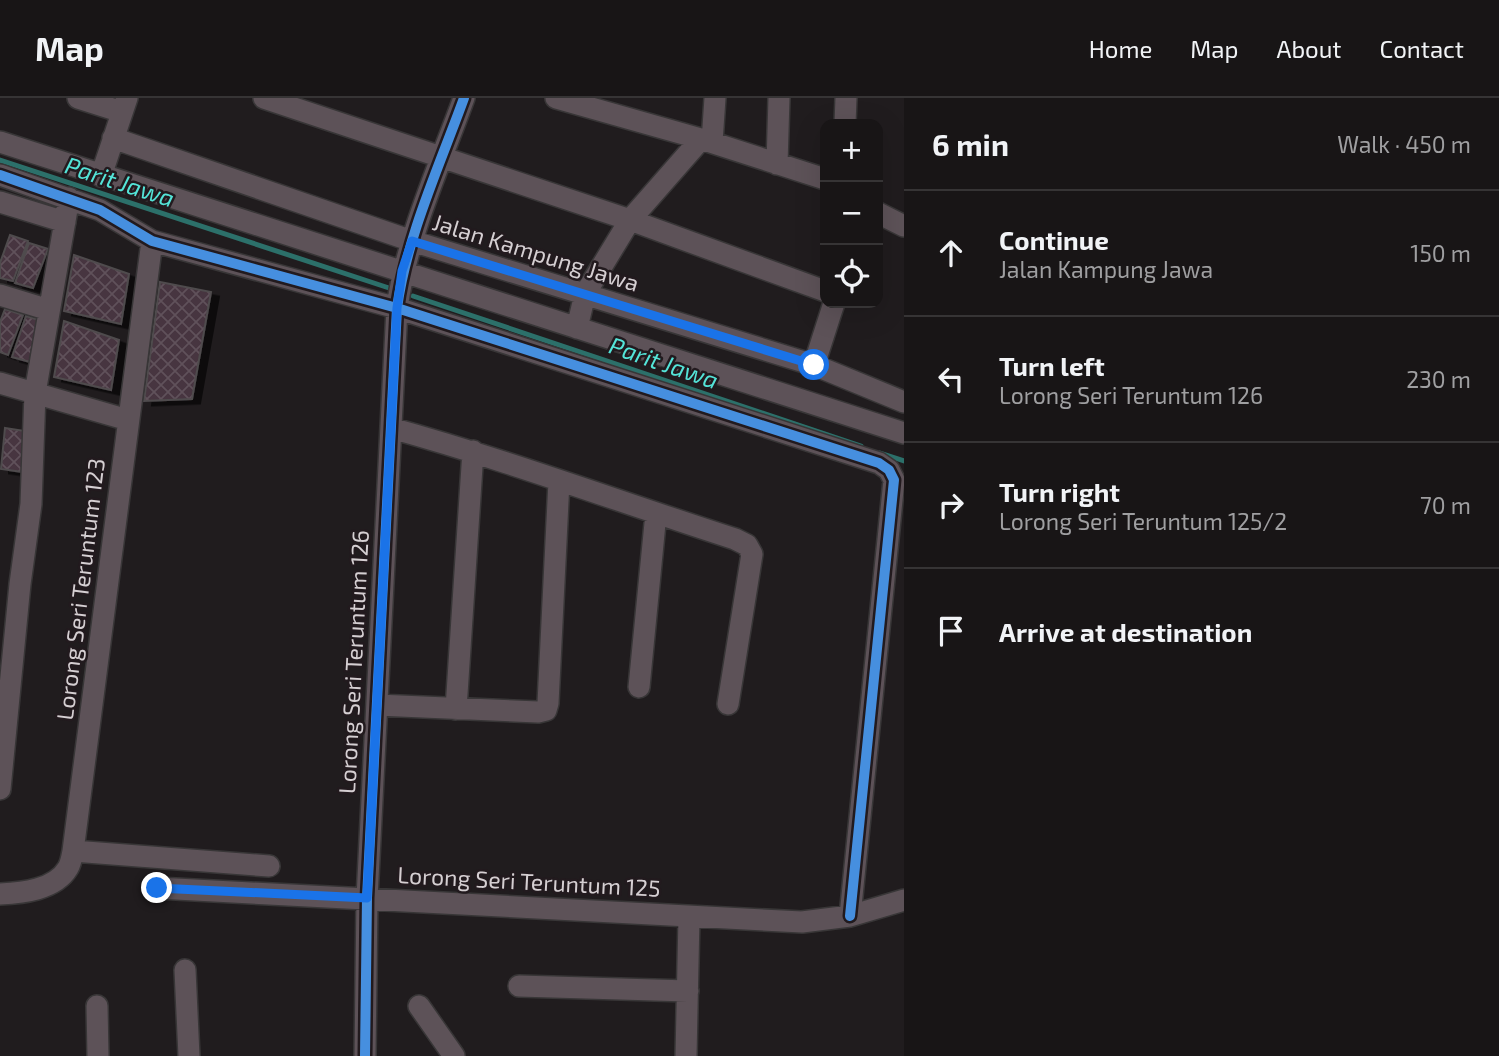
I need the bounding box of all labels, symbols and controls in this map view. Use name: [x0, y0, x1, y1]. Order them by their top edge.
text: Map: [35, 28, 104, 68]
text: Home: [1089, 34, 1152, 63]
text: Map: [1190, 34, 1238, 63]
text: About: [1276, 34, 1342, 63]
text: Contact: [1380, 34, 1464, 63]
map controls: [820, 119, 883, 308]
button: +: [820, 119, 883, 182]
text: 6 min: [932, 126, 1009, 162]
text: Walk · 450 m: [1337, 130, 1471, 158]
water label: Parit Jawa: [62, 150, 178, 212]
button: −: [820, 182, 883, 245]
street label: Jalan Kampung Jawa: [430, 207, 642, 297]
text: Continue: [999, 224, 1109, 255]
icon: ahead: [932, 234, 970, 272]
text: 150 m: [1410, 239, 1471, 267]
button: locate: [820, 245, 883, 308]
text: Jalan Kampung Jawa: [999, 255, 1213, 283]
water label: Parit Jawa: [606, 330, 722, 394]
route start: [798, 349, 829, 380]
text: Turn left: [999, 350, 1105, 381]
icon: left: [932, 360, 970, 398]
text: 230 m: [1406, 365, 1471, 393]
text: Lorong Seri Teruntum 126: [999, 381, 1263, 409]
street label: Lorong Seri Teruntum 123: [50, 456, 110, 722]
text: Turn right: [999, 476, 1120, 507]
icon: right: [932, 486, 970, 524]
text: 70 m: [1420, 491, 1471, 519]
text: Lorong Seri Teruntum 125/2: [999, 507, 1287, 535]
street label: Lorong Seri Teruntum 126: [332, 529, 374, 795]
icon: arrive: [932, 612, 970, 650]
text: Arrive at destination: [999, 616, 1252, 647]
street label: Lorong Seri Teruntum 125: [397, 860, 661, 902]
route end: [141, 872, 172, 903]

